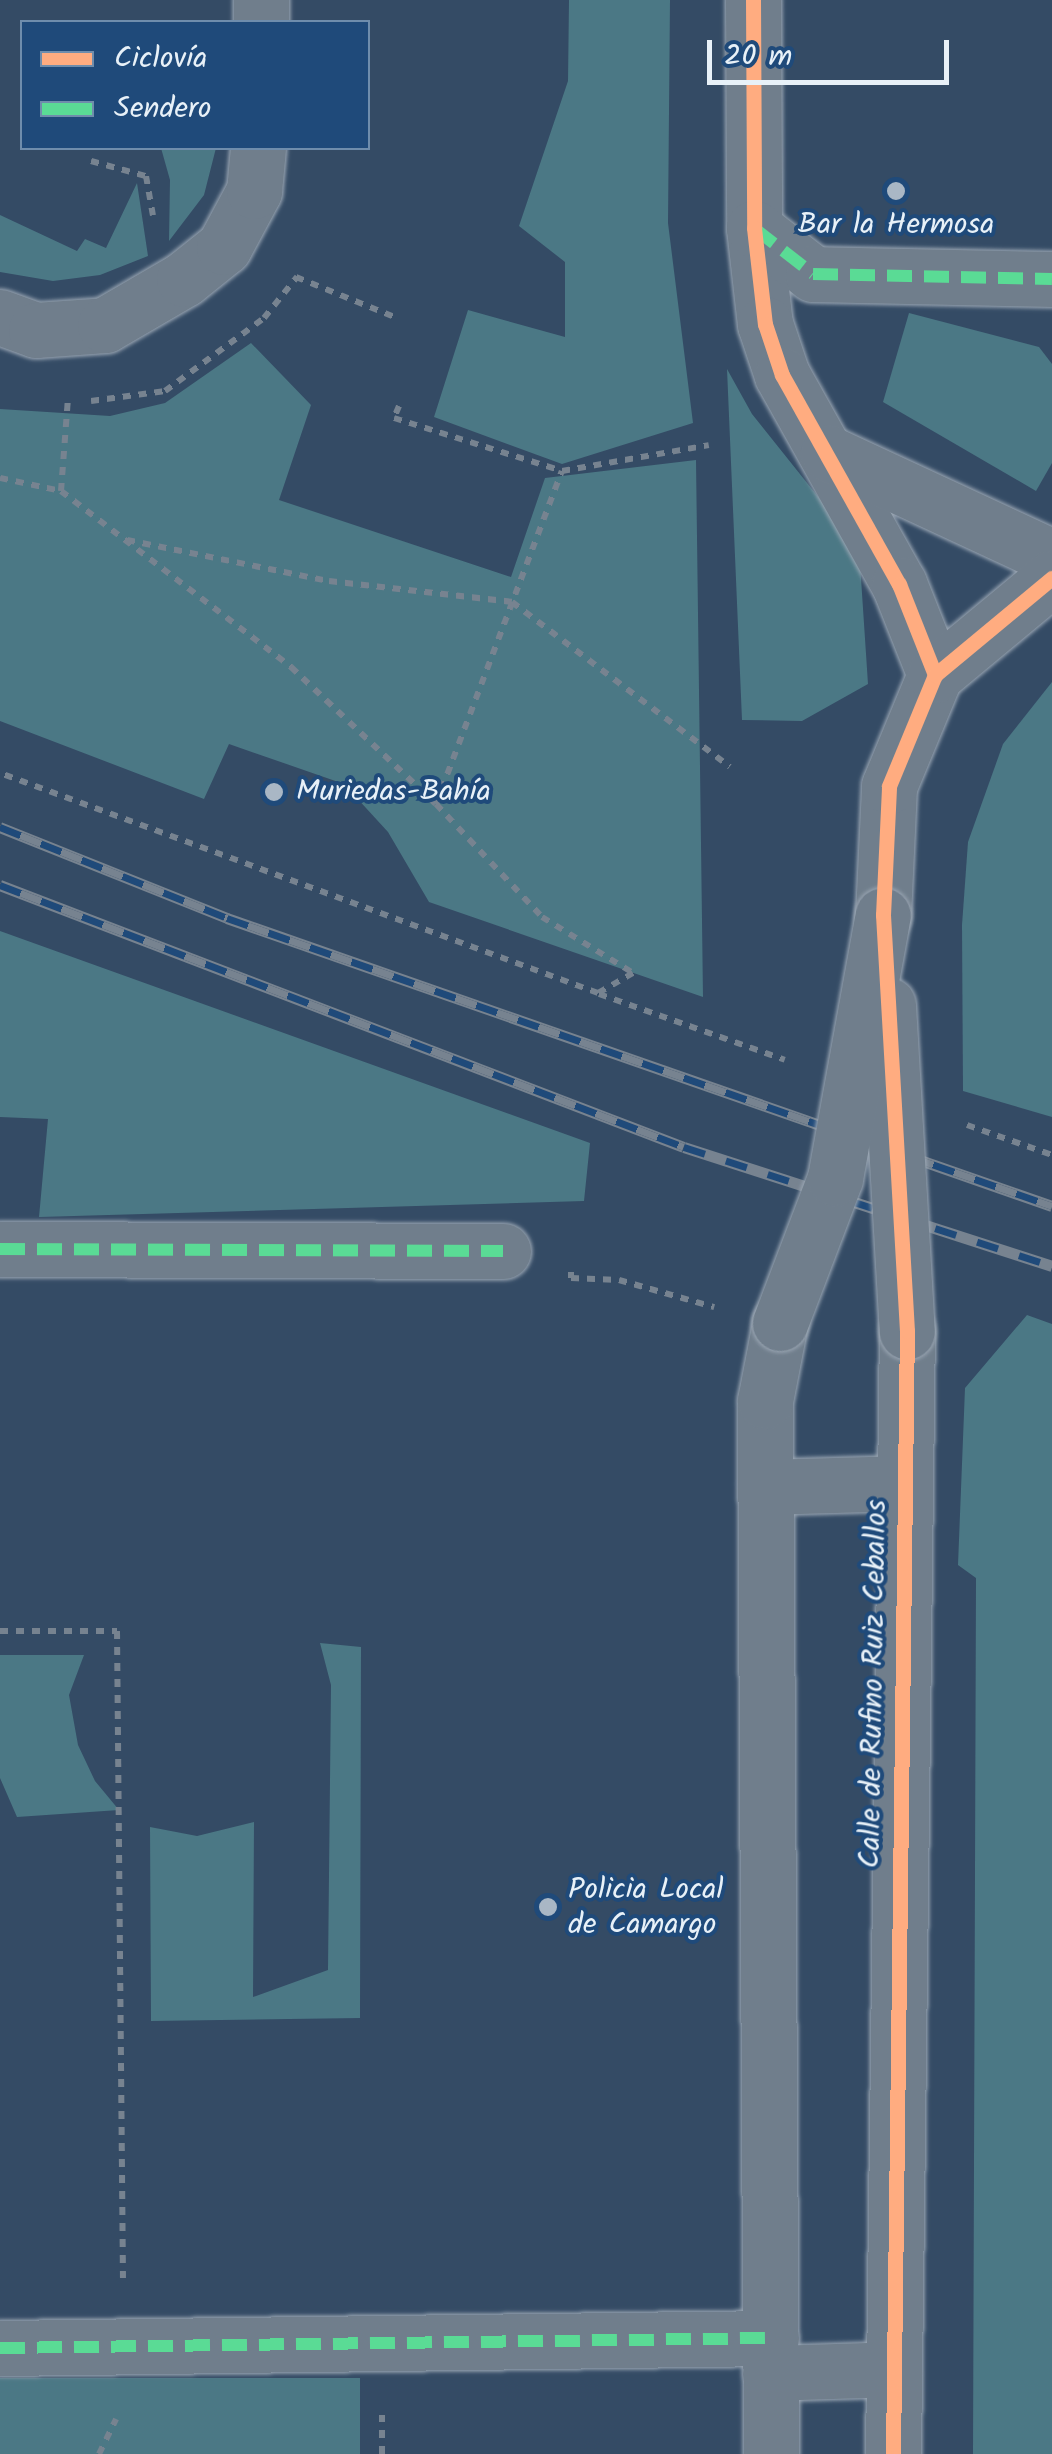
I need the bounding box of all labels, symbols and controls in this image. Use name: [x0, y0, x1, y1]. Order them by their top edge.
legend: [20, 20, 370, 150]
scale bar: [712, 20, 954, 82]
text: 20 m: [724, 33, 792, 81]
text: Ciclovía: [114, 35, 207, 83]
text: Sendero: [114, 85, 211, 133]
marker: Bar la Hermosa: [885, 180, 907, 202]
place label: Bar la Hermosa: [798, 207, 994, 243]
place label: Muriedas-Bahía: [296, 774, 491, 810]
marker: Muriedas-Bahía: [261, 779, 287, 805]
street label: Calle de Rufino Ruiz Ceballos: [853, 1499, 895, 1869]
place label: Policia Local de Camargo: [568, 1872, 724, 1942]
marker: Policia Local de Camargo: [537, 1896, 559, 1918]

